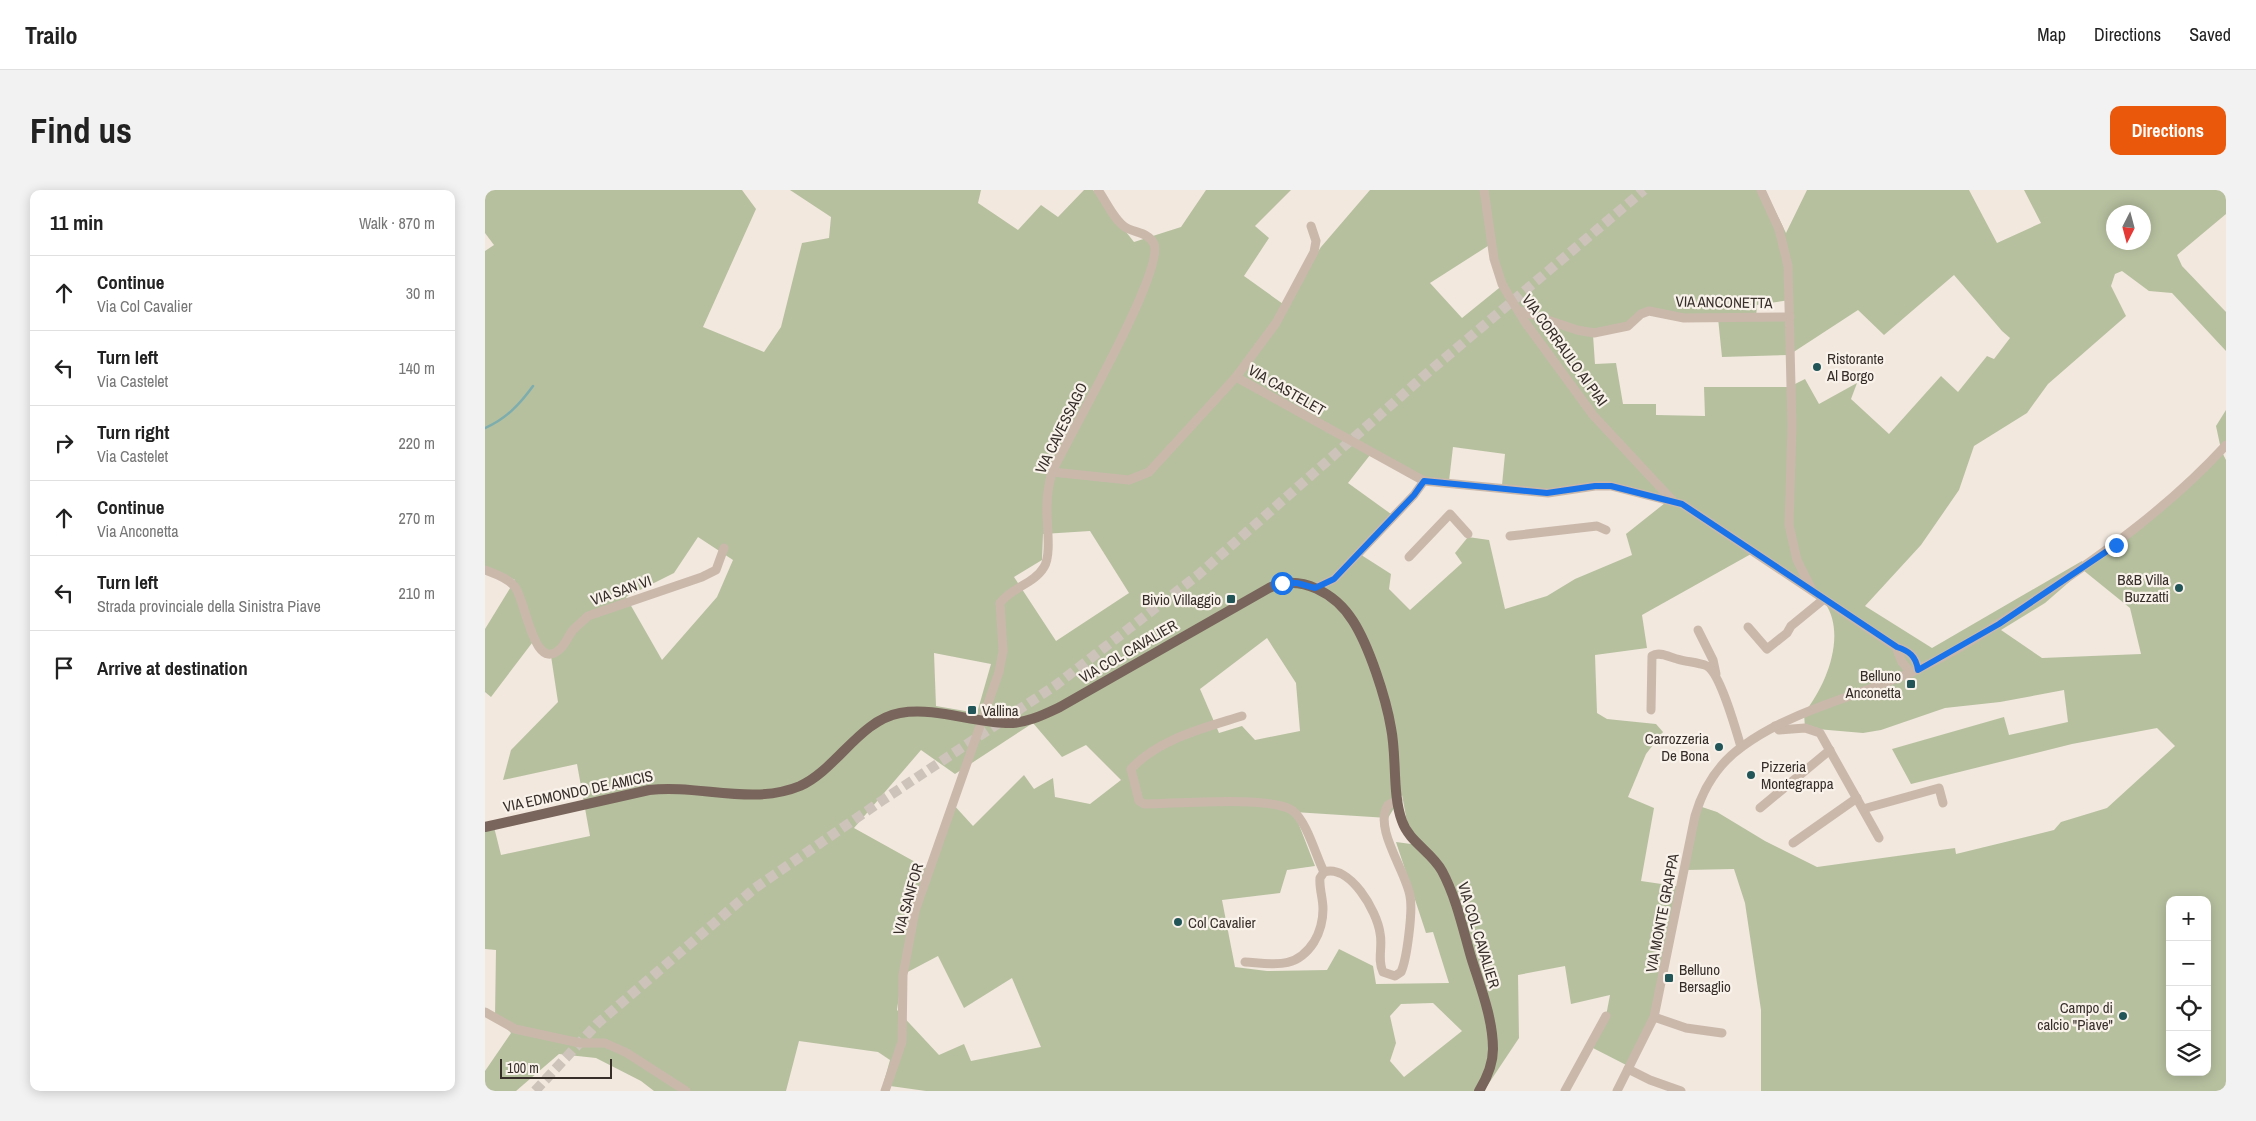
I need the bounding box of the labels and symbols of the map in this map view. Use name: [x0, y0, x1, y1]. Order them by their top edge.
north arrow: [2106, 205, 2151, 250]
street label: VIA CORRAULO AI PIAI: [1517, 290, 1613, 410]
street label: VIA ANCONETTA: [1675, 291, 1773, 313]
place label: Ristorante Al Borgo: [1826, 348, 1884, 386]
street label: VIA CASTELET: [1244, 359, 1330, 421]
marker: Ristorante Al Borgo: [1811, 361, 1823, 373]
street label: VIA CAVESSAGO: [1030, 379, 1092, 477]
route end: [2105, 534, 2128, 557]
place label: B&B Villa Buzzatti: [2117, 569, 2169, 607]
street label: VIA SAN VI: [588, 570, 654, 610]
route start: [1271, 572, 1294, 595]
marker: B&B Villa Buzzatti: [2173, 582, 2185, 594]
place label: Bivio Villaggio: [1142, 589, 1221, 610]
marker: Bivio Villaggio: [1225, 593, 1237, 605]
street label: VIA COL CAVALIER: [1075, 614, 1181, 688]
place label: Belluno Anconetta: [1845, 665, 1901, 703]
marker: Belluno Anconetta: [1905, 678, 1917, 690]
place label: Vallina: [982, 700, 1019, 721]
marker: Vallina: [966, 704, 978, 716]
place label: Carrozzeria De Bona: [1645, 728, 1709, 766]
marker: Carrozzeria De Bona: [1713, 741, 1725, 753]
place label: Pizzeria Montegrappa: [1761, 756, 1834, 794]
street label: VIA EDMONDO DE AMICIS: [501, 765, 655, 817]
marker: Pizzeria Montegrappa: [1745, 769, 1757, 781]
street label: VIA MONTE GRAPPA: [1640, 851, 1684, 974]
street label: VIA SANFOR: [888, 861, 928, 937]
street label: VIA COL CAVALIER: [1453, 879, 1505, 991]
place label: Col Cavalier: [1188, 912, 1256, 933]
marker: Col Cavalier: [1172, 916, 1184, 928]
place label: Belluno Bersaglio: [1679, 959, 1731, 997]
marker: Belluno Bersaglio: [1663, 972, 1675, 984]
place label: Campo di calcio "Piave": [2037, 997, 2113, 1035]
marker: Campo di calcio "Piave": [2117, 1010, 2129, 1022]
scale bar: [500, 1056, 613, 1079]

